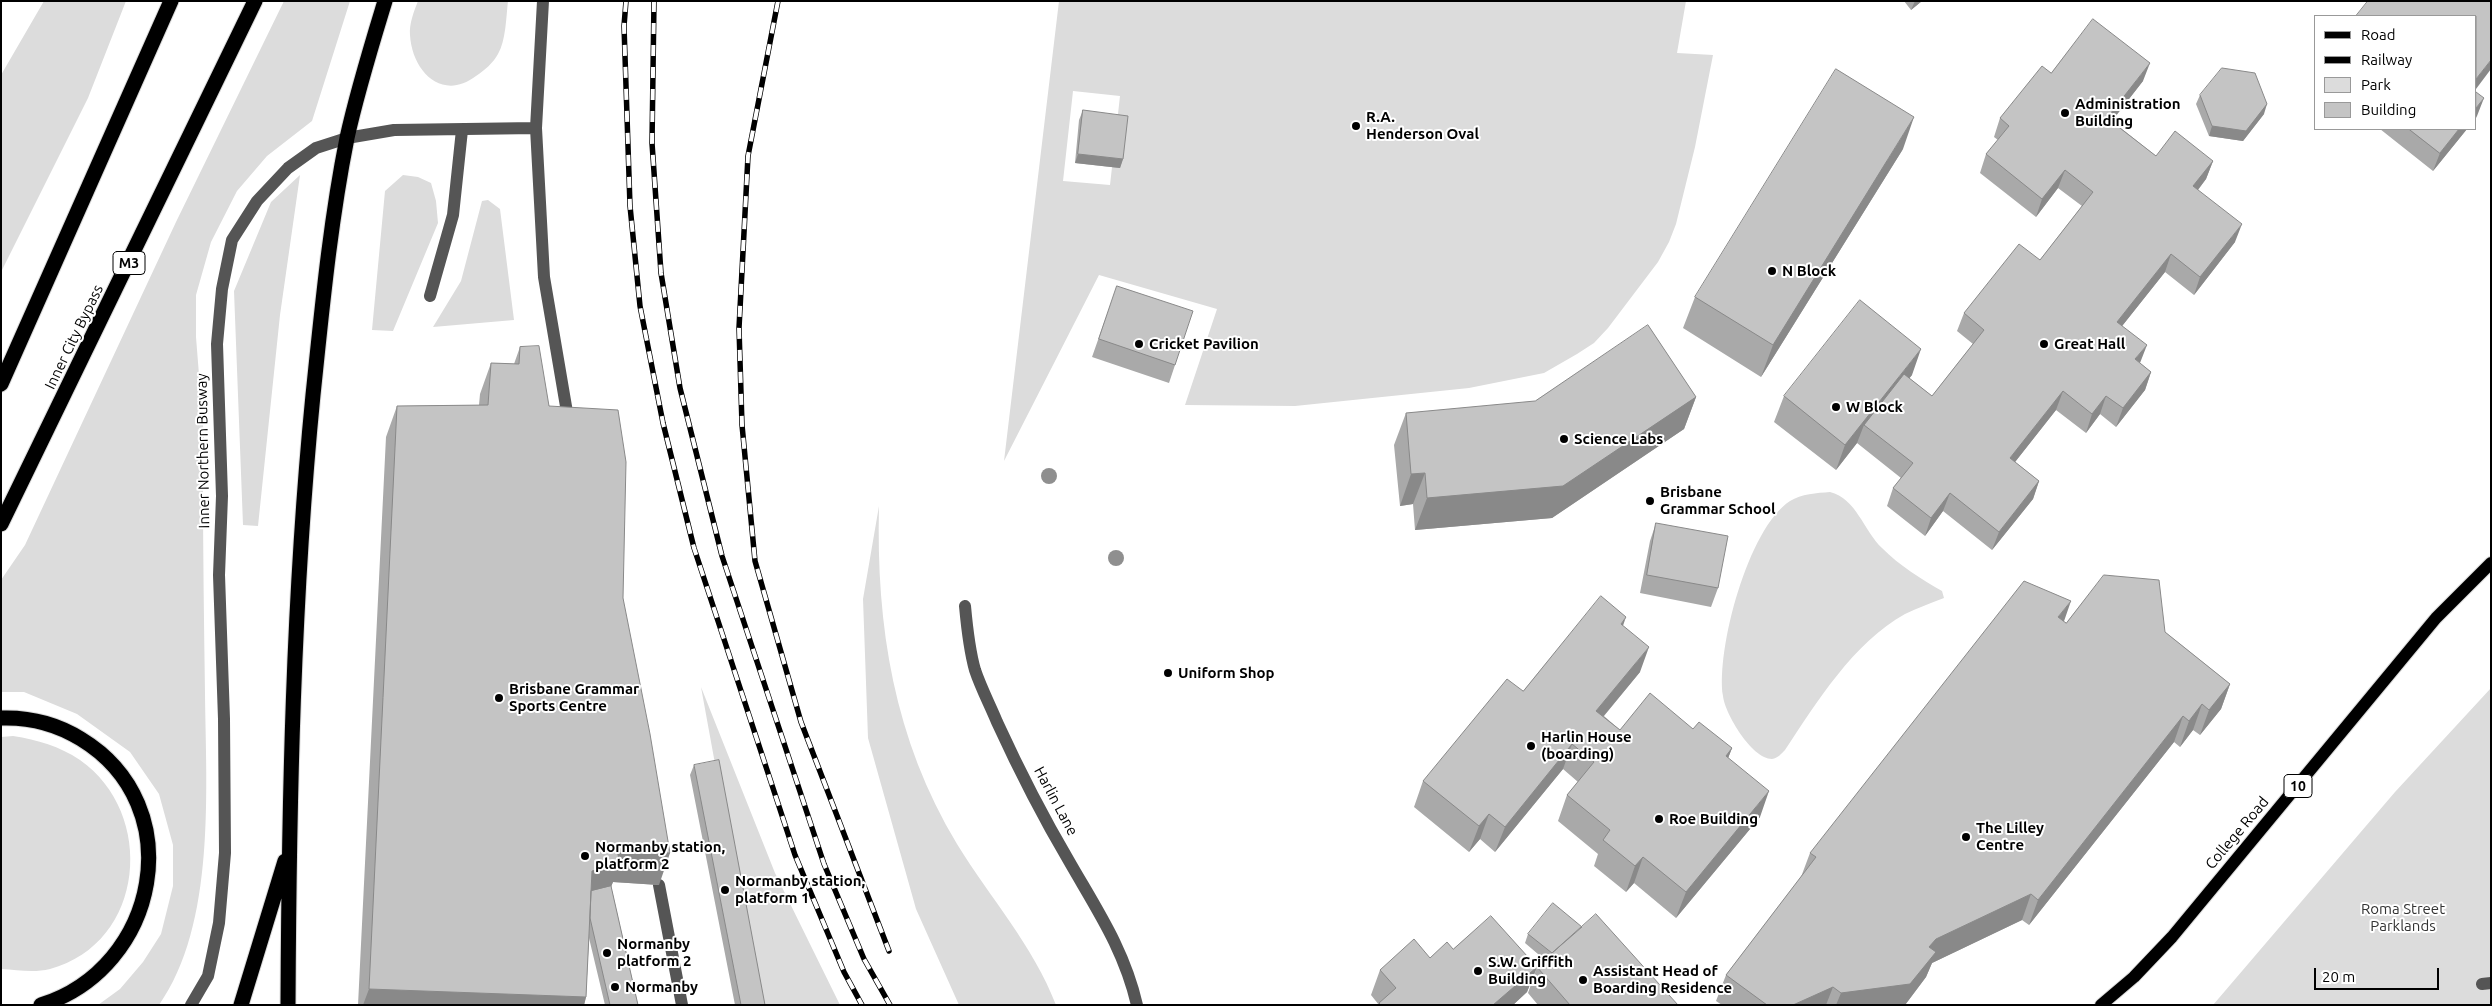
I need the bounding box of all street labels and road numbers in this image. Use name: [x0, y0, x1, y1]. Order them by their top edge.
road number: M3: [113, 252, 145, 274]
street label: Inner City Bypass: [41, 282, 107, 392]
street label: Inner Northern Busway: [193, 373, 213, 529]
street label: Harlin Lane: [1030, 763, 1082, 839]
road number: 10: [2284, 774, 2312, 798]
street label: College Road: [2201, 793, 2273, 873]

